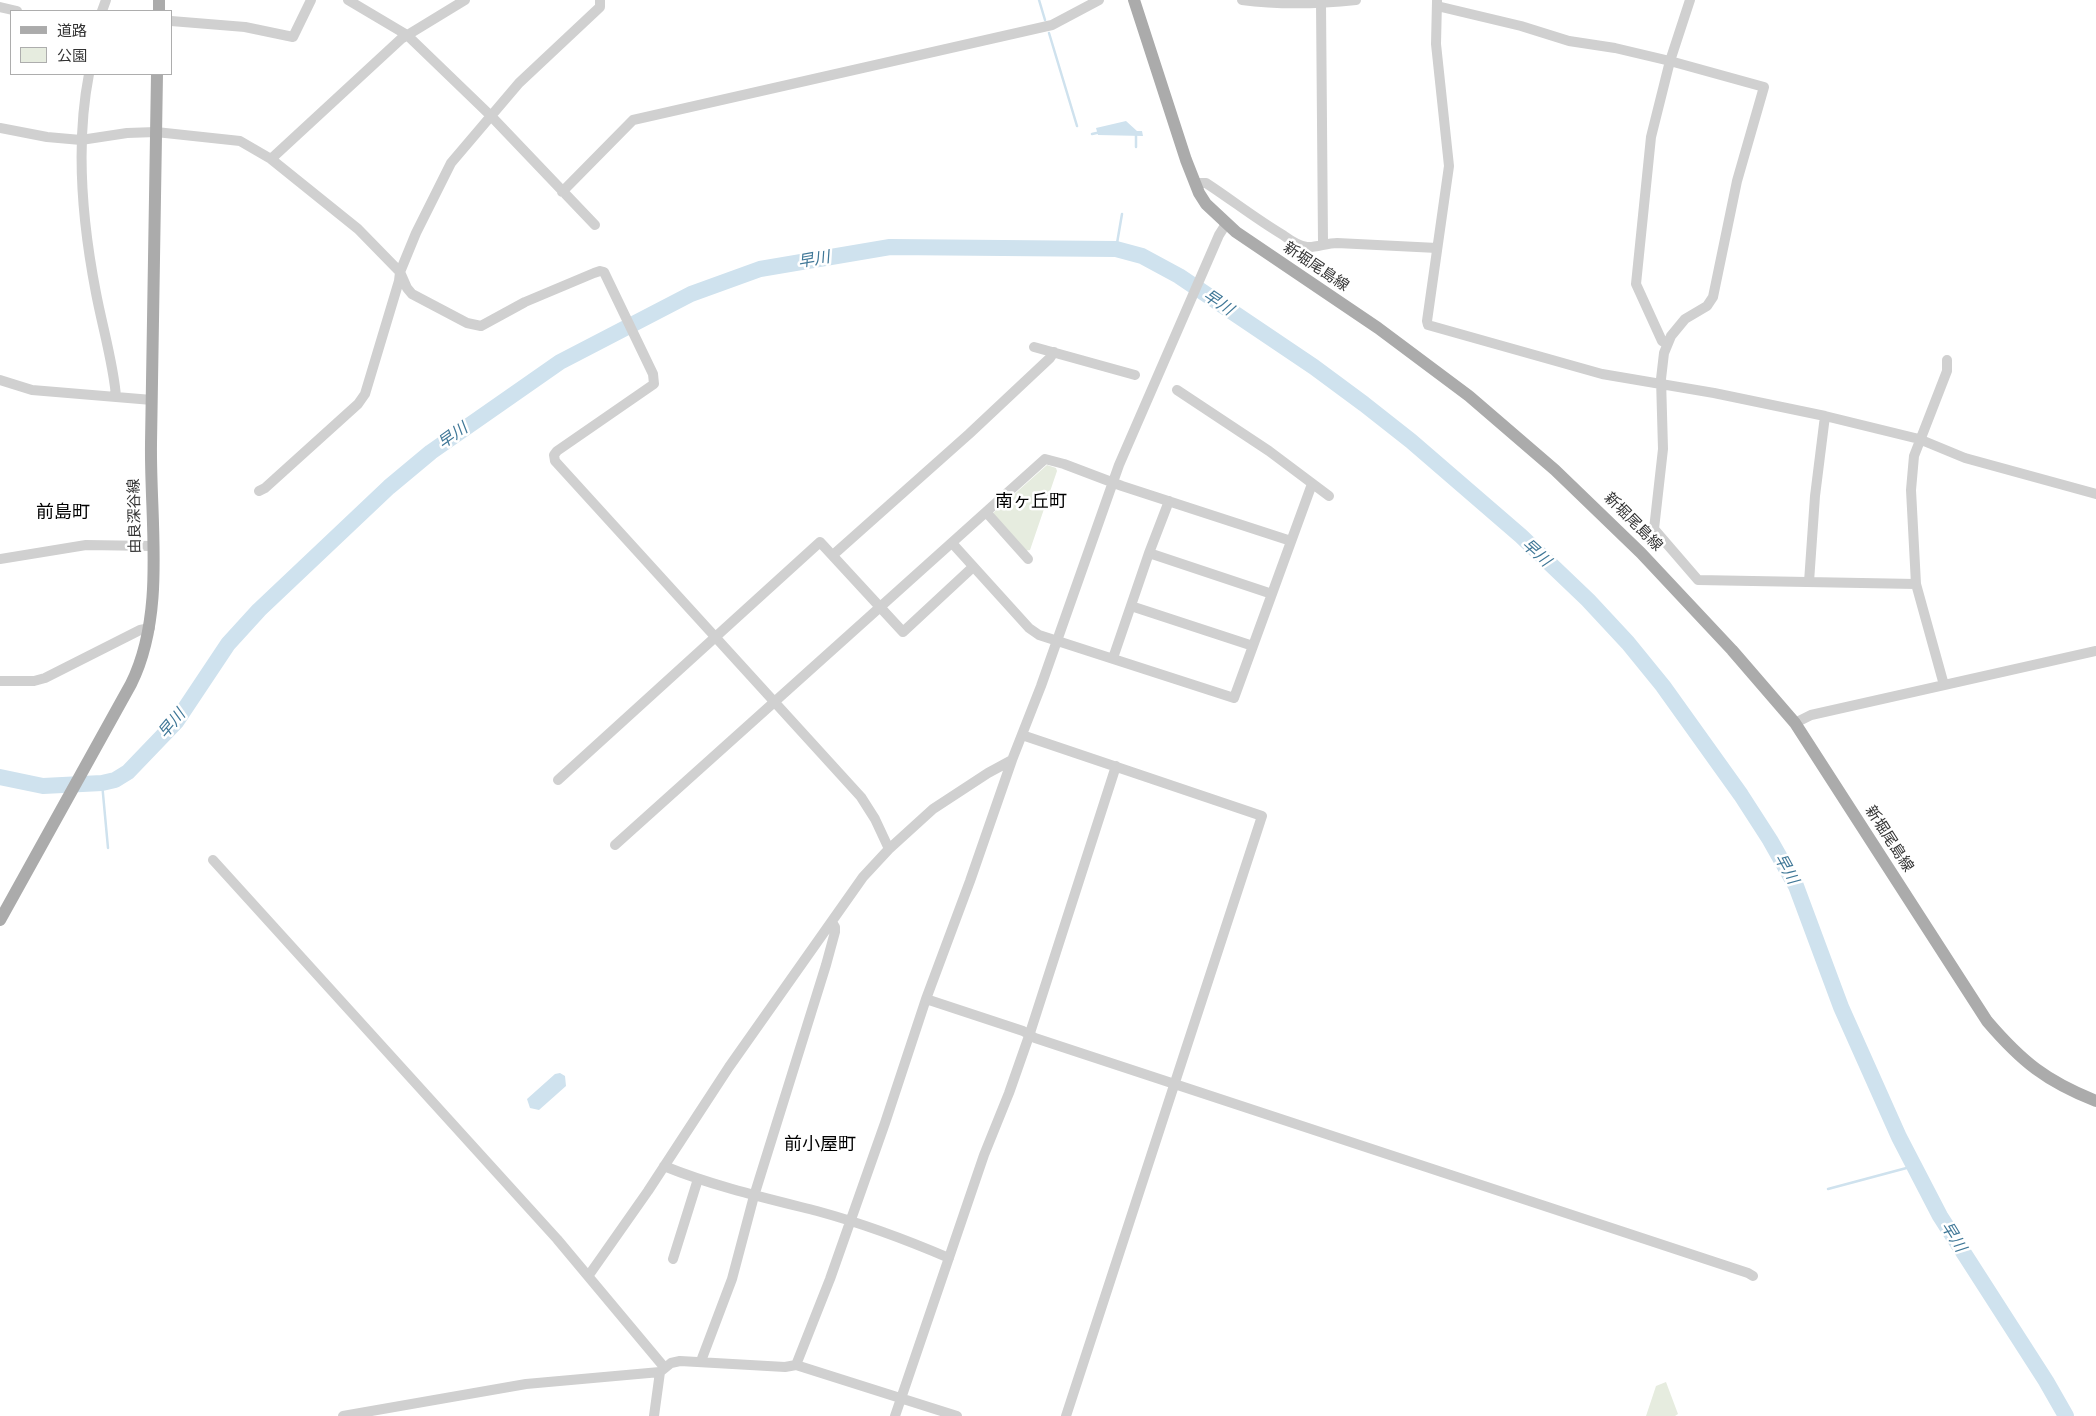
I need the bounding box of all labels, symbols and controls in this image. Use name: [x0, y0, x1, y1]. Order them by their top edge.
legend: [10, 10, 172, 75]
text: 道路: [57, 20, 87, 40]
text: 公園: [57, 45, 87, 65]
street label: 新堀尾島線: [1280, 239, 1352, 295]
water label: 早川: [797, 248, 831, 272]
water label: 早川: [1199, 286, 1237, 320]
water label: 早川: [434, 419, 472, 453]
street label: 由良深谷線: [125, 478, 145, 554]
street label: 新堀尾島線: [1600, 489, 1666, 555]
district label: 南ヶ丘町: [995, 491, 1067, 513]
district label: 前島町: [36, 502, 90, 524]
water label: 早川: [1518, 535, 1554, 571]
water label: 早川: [154, 706, 190, 742]
street label: 新堀尾島線: [1861, 803, 1917, 875]
water label: 早川: [1770, 850, 1802, 888]
district label: 前小屋町: [784, 1134, 856, 1156]
water label: 早川: [1936, 1218, 1970, 1256]

